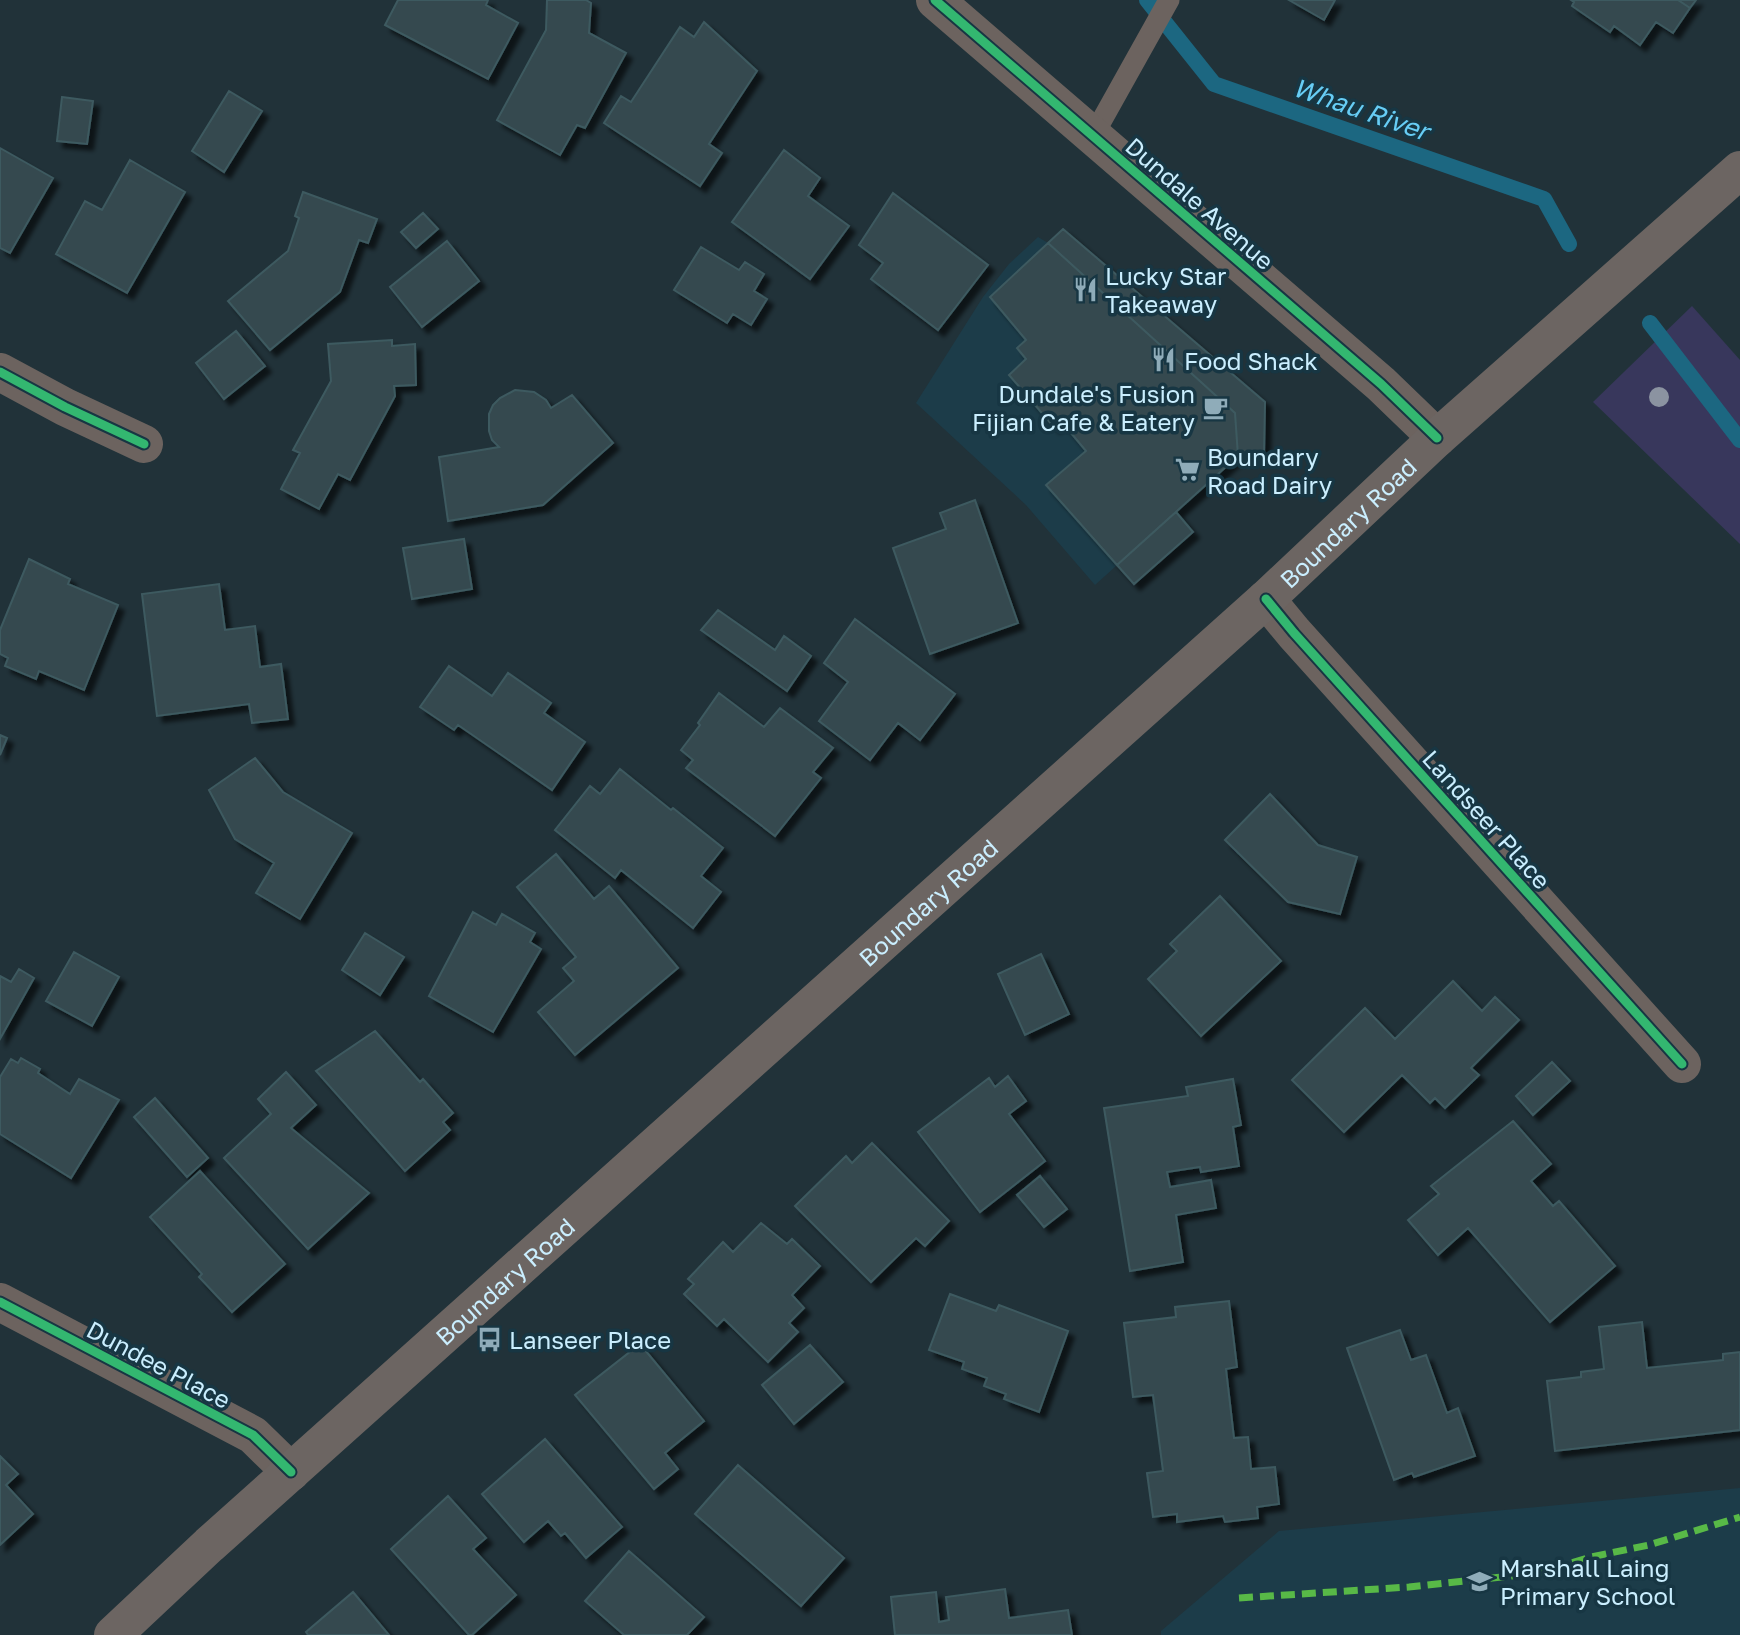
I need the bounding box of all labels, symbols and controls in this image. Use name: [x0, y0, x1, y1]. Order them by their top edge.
water label: Whau River: [1289, 71, 1437, 148]
street label: Dundale Avenue: [1120, 131, 1280, 275]
place label: Lucky Star Takeaway: [1105, 261, 1226, 318]
restaurant icon: Lucky Star Takeaway: [1071, 275, 1099, 303]
restaurant icon: Food Shack: [1150, 346, 1178, 374]
place label: Food Shack: [1184, 346, 1318, 375]
place label: Dundale's Fusion Fijian Cafe & Eatery: [972, 379, 1195, 436]
cafe icon: Dundale's Fusion Fijian Cafe & Eatery: [1201, 393, 1229, 421]
place label: Boundary Road Dairy: [1207, 442, 1332, 499]
street label: Boundary Road: [1273, 451, 1422, 593]
supermarket icon: Boundary Road Dairy: [1173, 456, 1201, 484]
street label: Landseer Place: [1417, 744, 1557, 894]
street label: Boundary Road: [852, 832, 1003, 971]
street label: Boundary Road: [429, 1211, 580, 1350]
street label: Dundee Place: [82, 1314, 236, 1414]
bus stop icon: Lanseer Place: [475, 1325, 503, 1353]
place label: Lanseer Place: [509, 1325, 671, 1354]
place label: Marshall Laing Primary School: [1500, 1553, 1676, 1610]
school or university icon: Marshall Laing Primary School: [1466, 1567, 1494, 1595]

